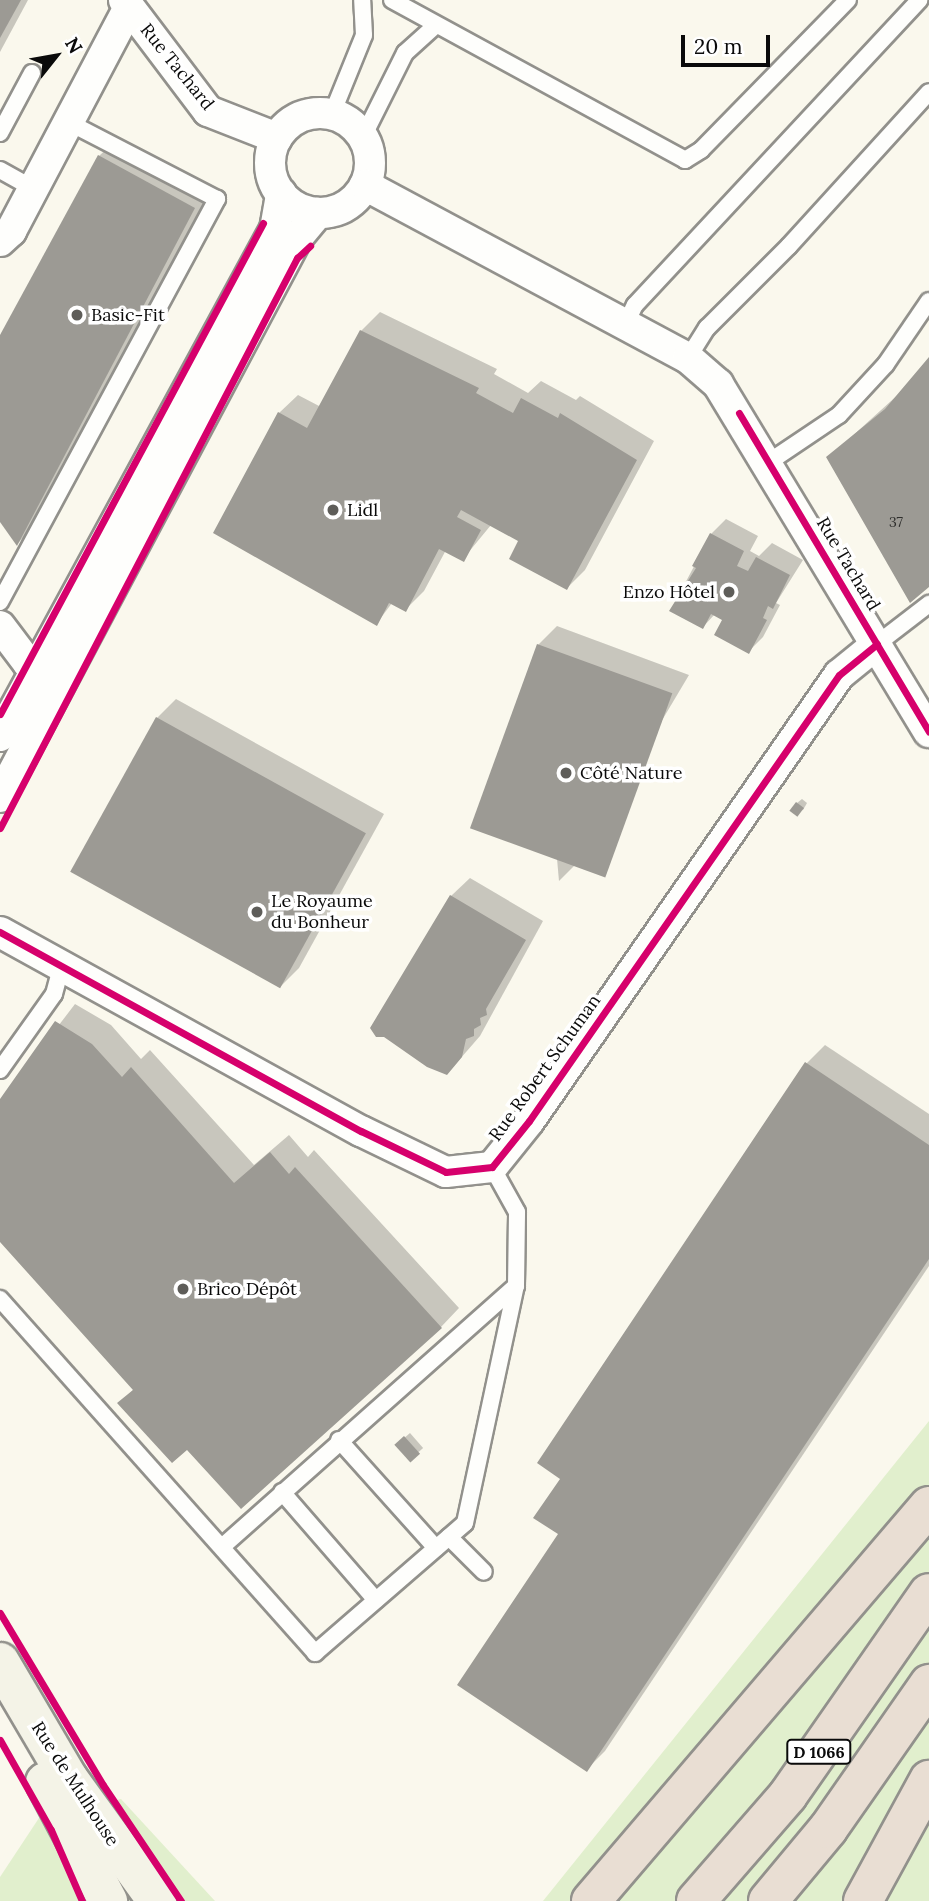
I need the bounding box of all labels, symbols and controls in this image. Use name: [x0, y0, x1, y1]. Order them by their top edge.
street label: Rue Tachard: [136, 19, 218, 115]
north arrow: [21, 21, 91, 91]
scale bar: [684, 21, 773, 65]
text: N: [60, 33, 88, 58]
text: 20 m: [694, 33, 743, 60]
place label: Basic-Fit: [91, 304, 165, 326]
marker: Basic-Fit: [69, 307, 85, 323]
place label: Lidl: [347, 499, 378, 521]
marker: Lidl: [325, 502, 341, 518]
street label: Rue Tachard: [812, 513, 884, 615]
house number: 37: [889, 514, 903, 530]
place label: Enzo Hôtel: [623, 581, 715, 603]
marker: Enzo Hôtel: [721, 584, 737, 600]
place label: Côté Nature: [580, 762, 682, 784]
marker: Côté Nature: [558, 765, 574, 781]
place label: Le Royaume du Bonheur: [271, 891, 373, 934]
marker: Le Royaume du Bonheur: [249, 904, 265, 920]
street label: Rue Robert Schuman: [485, 991, 605, 1145]
place label: Brico Dépôt: [197, 1278, 297, 1300]
marker: Brico Dépôt: [175, 1281, 191, 1297]
street label: Rue de Mulhouse: [27, 1718, 123, 1850]
road number: D 1066: [786, 1740, 852, 1764]

